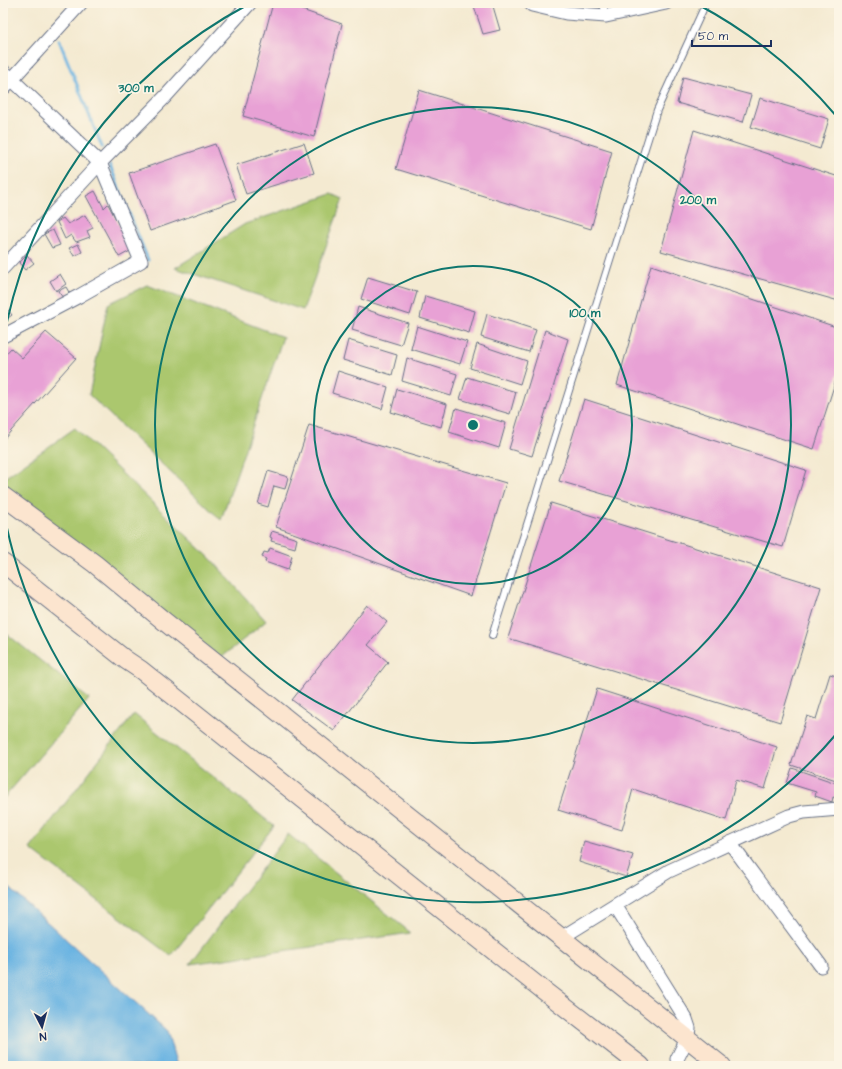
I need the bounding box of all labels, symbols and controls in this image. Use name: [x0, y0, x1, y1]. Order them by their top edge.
scale bar: [692, 22, 771, 48]
text: 50 m: [698, 28, 729, 45]
text: 300 m: [117, 80, 154, 97]
text: 200 m: [679, 192, 717, 209]
text: 100 m: [570, 305, 601, 322]
centre of rings: [466, 418, 480, 432]
north arrow: [22, 1007, 62, 1047]
text: N: [39, 1029, 47, 1044]

